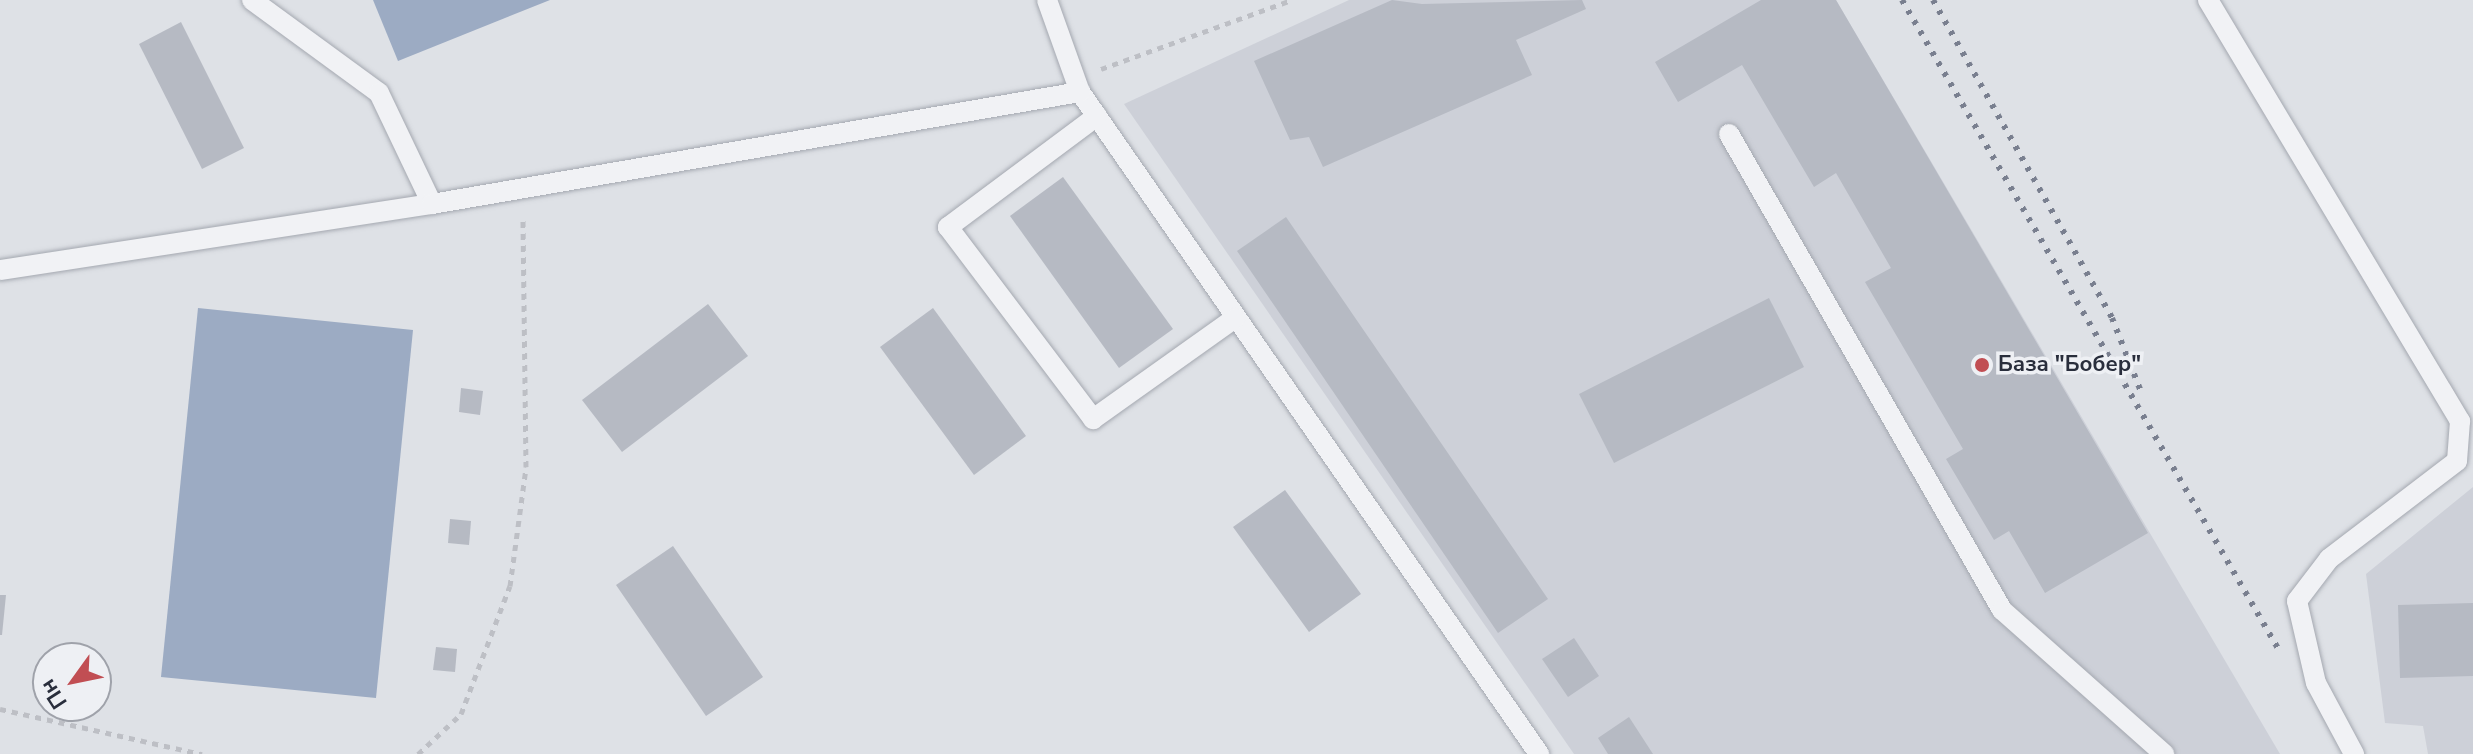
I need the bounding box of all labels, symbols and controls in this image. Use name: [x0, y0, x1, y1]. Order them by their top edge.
place label: База "Бобер": [1998, 352, 2141, 378]
marker: База "Бобер": [1973, 356, 1991, 374]
north arrow: [32, 642, 112, 722]
text: Пн: [33, 673, 74, 715]

